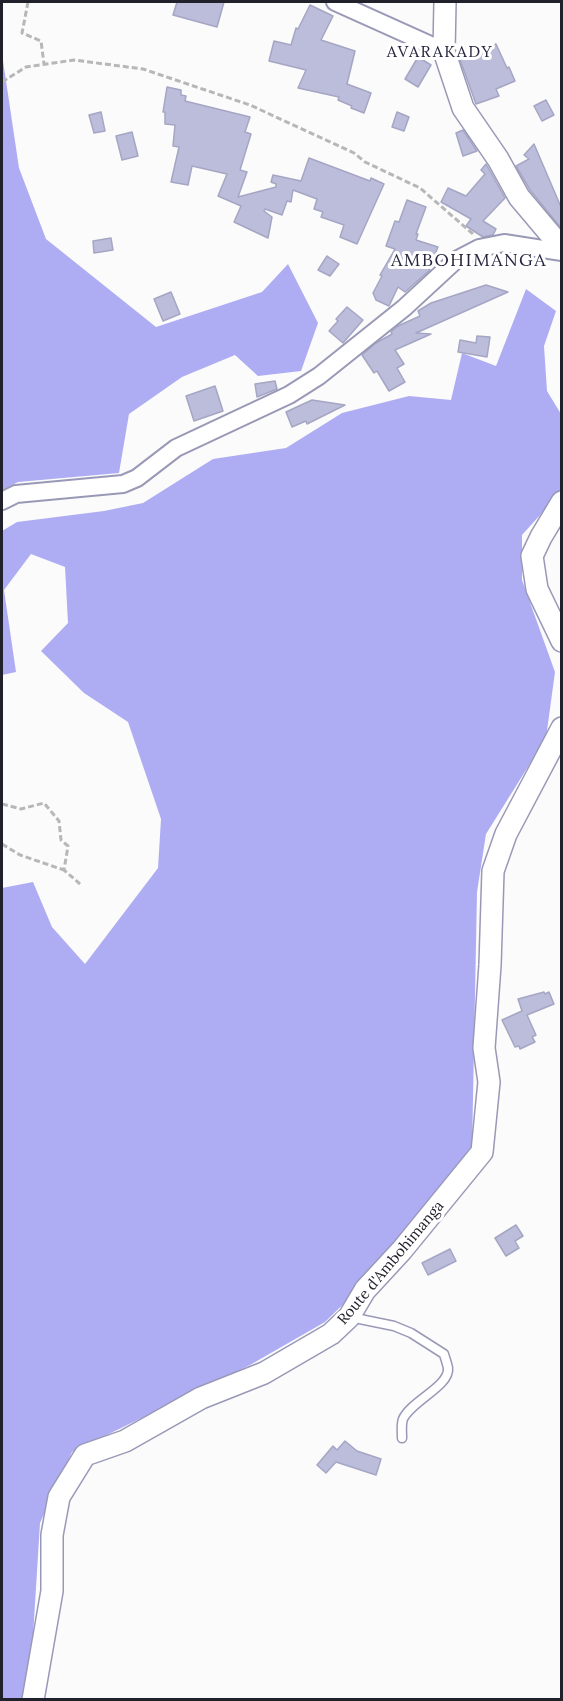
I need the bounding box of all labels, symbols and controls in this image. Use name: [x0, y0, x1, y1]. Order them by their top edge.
district label: AVARAKADY: [387, 42, 493, 62]
district label: AMBOHIMANGA: [391, 250, 547, 272]
street label: Route d'Ambohimanga: [334, 1197, 448, 1329]

